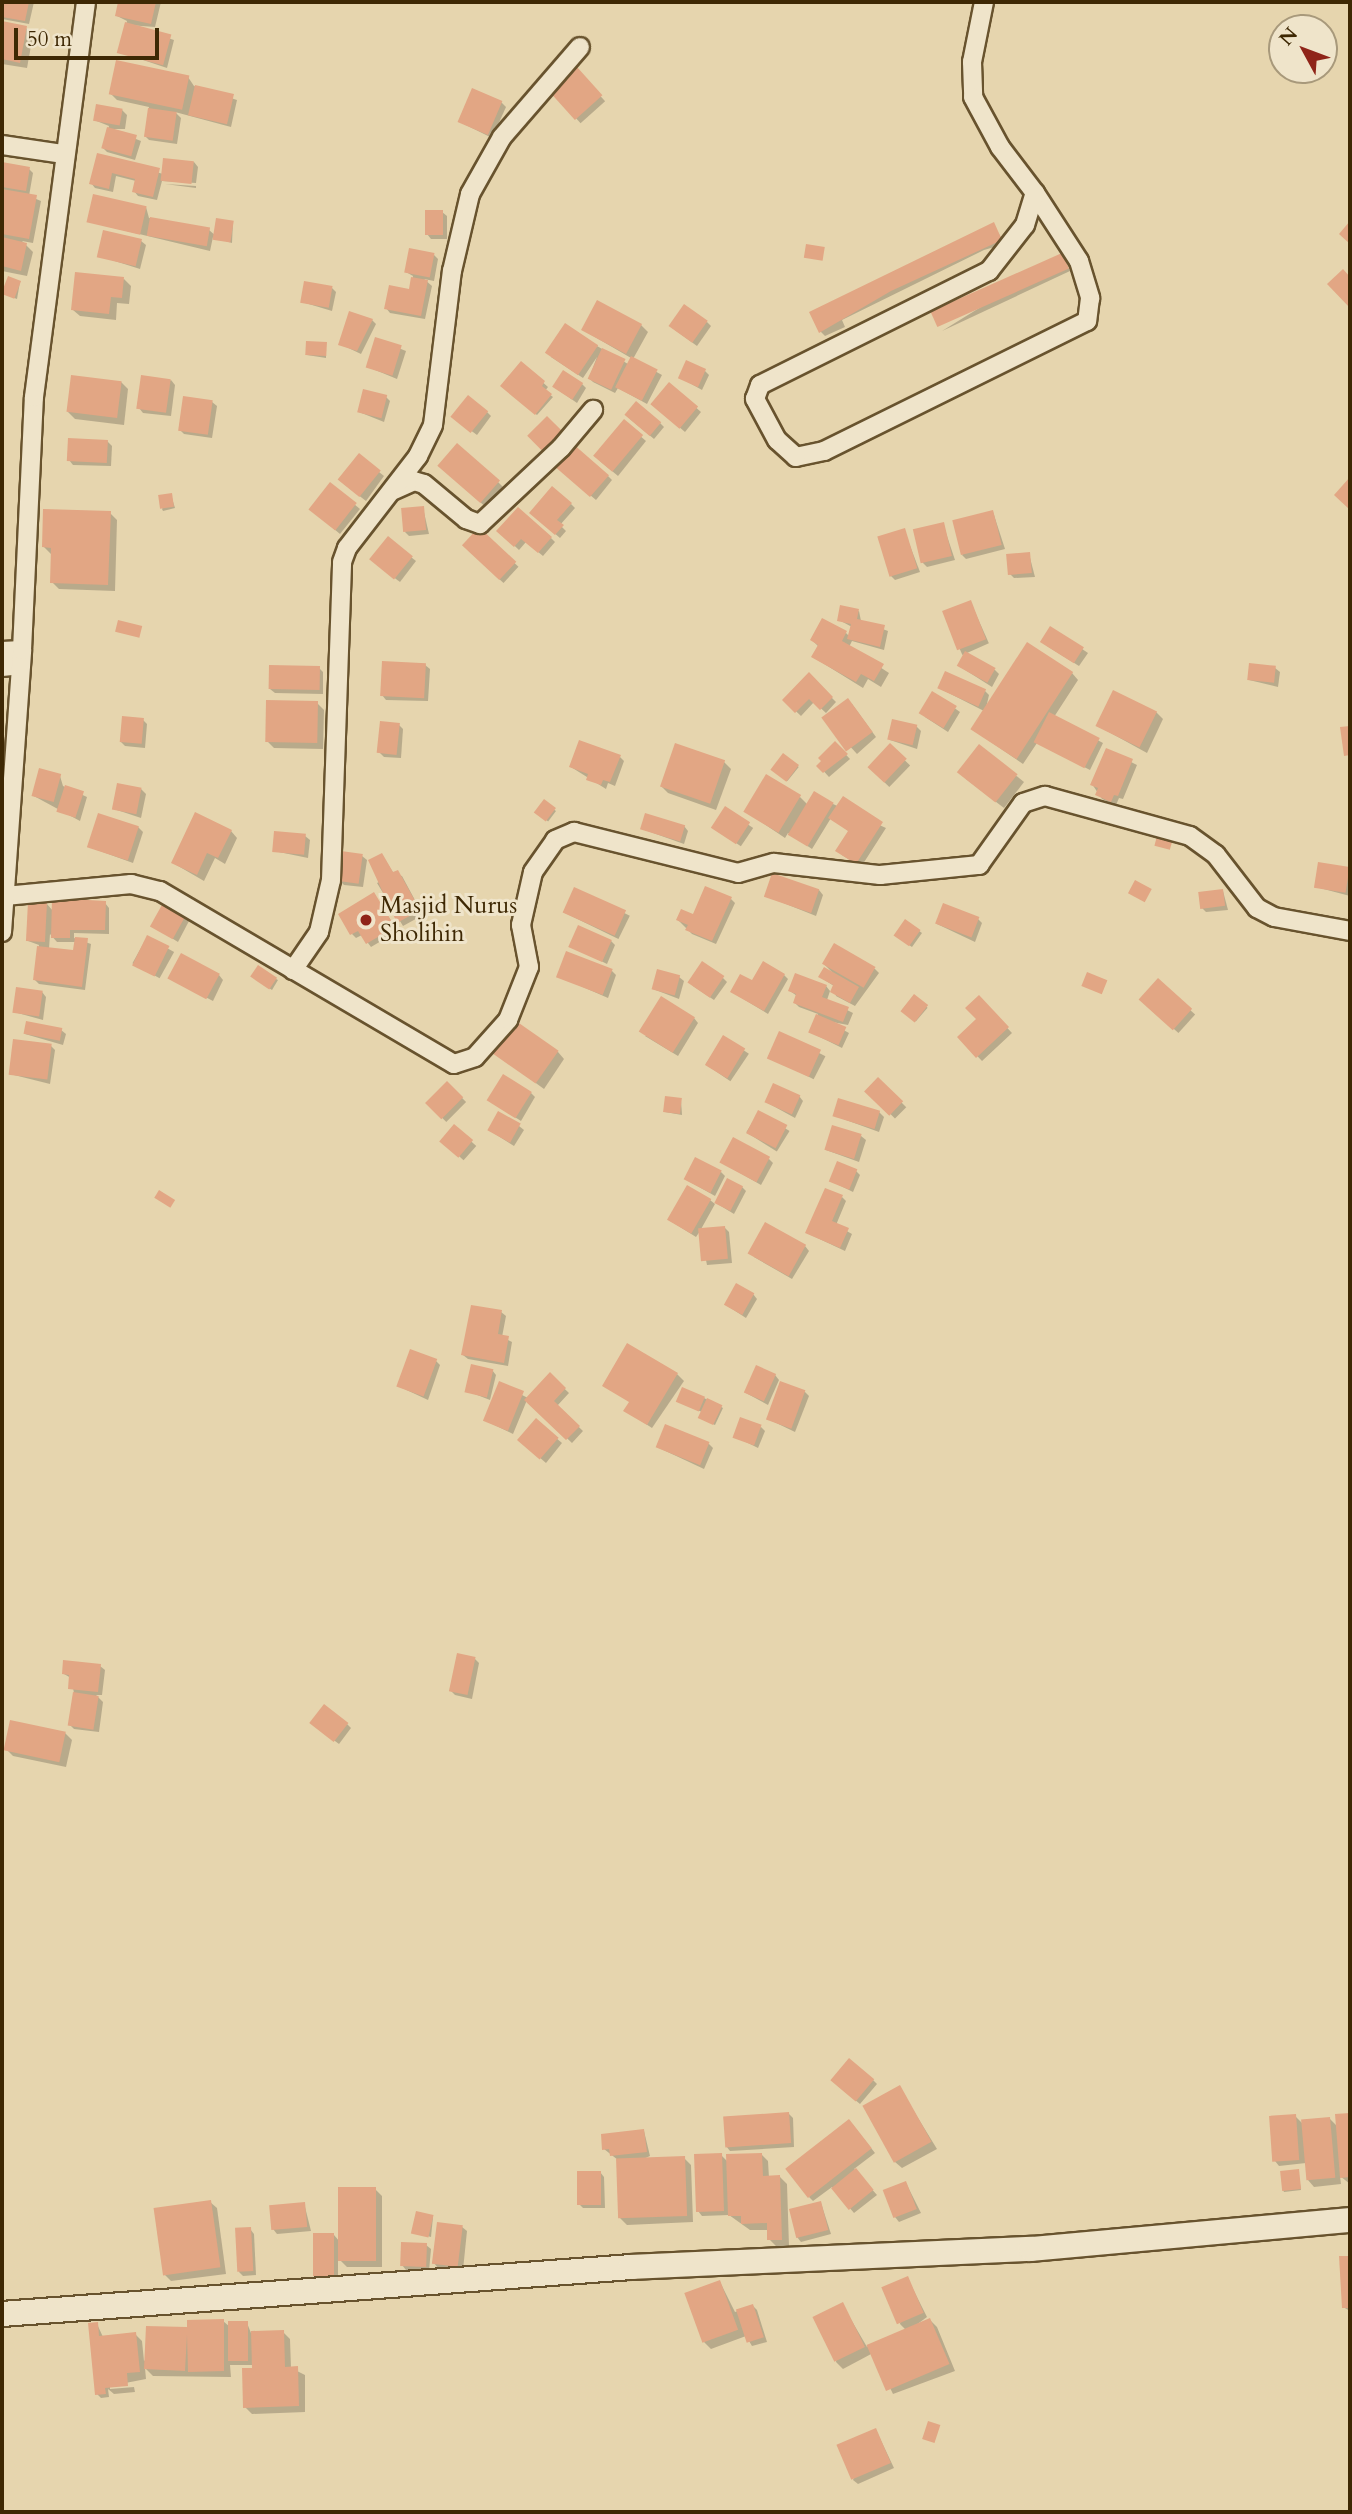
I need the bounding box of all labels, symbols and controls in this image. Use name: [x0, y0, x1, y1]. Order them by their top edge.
scale bar: [18, 14, 163, 58]
north arrow: [1268, 14, 1338, 84]
text: N: [1273, 22, 1304, 51]
text: 50 m: [27, 25, 72, 54]
place label: Masjid Nurus Sholihin: [380, 892, 517, 948]
marker: Masjid Nurus Sholihin: [358, 912, 374, 928]

